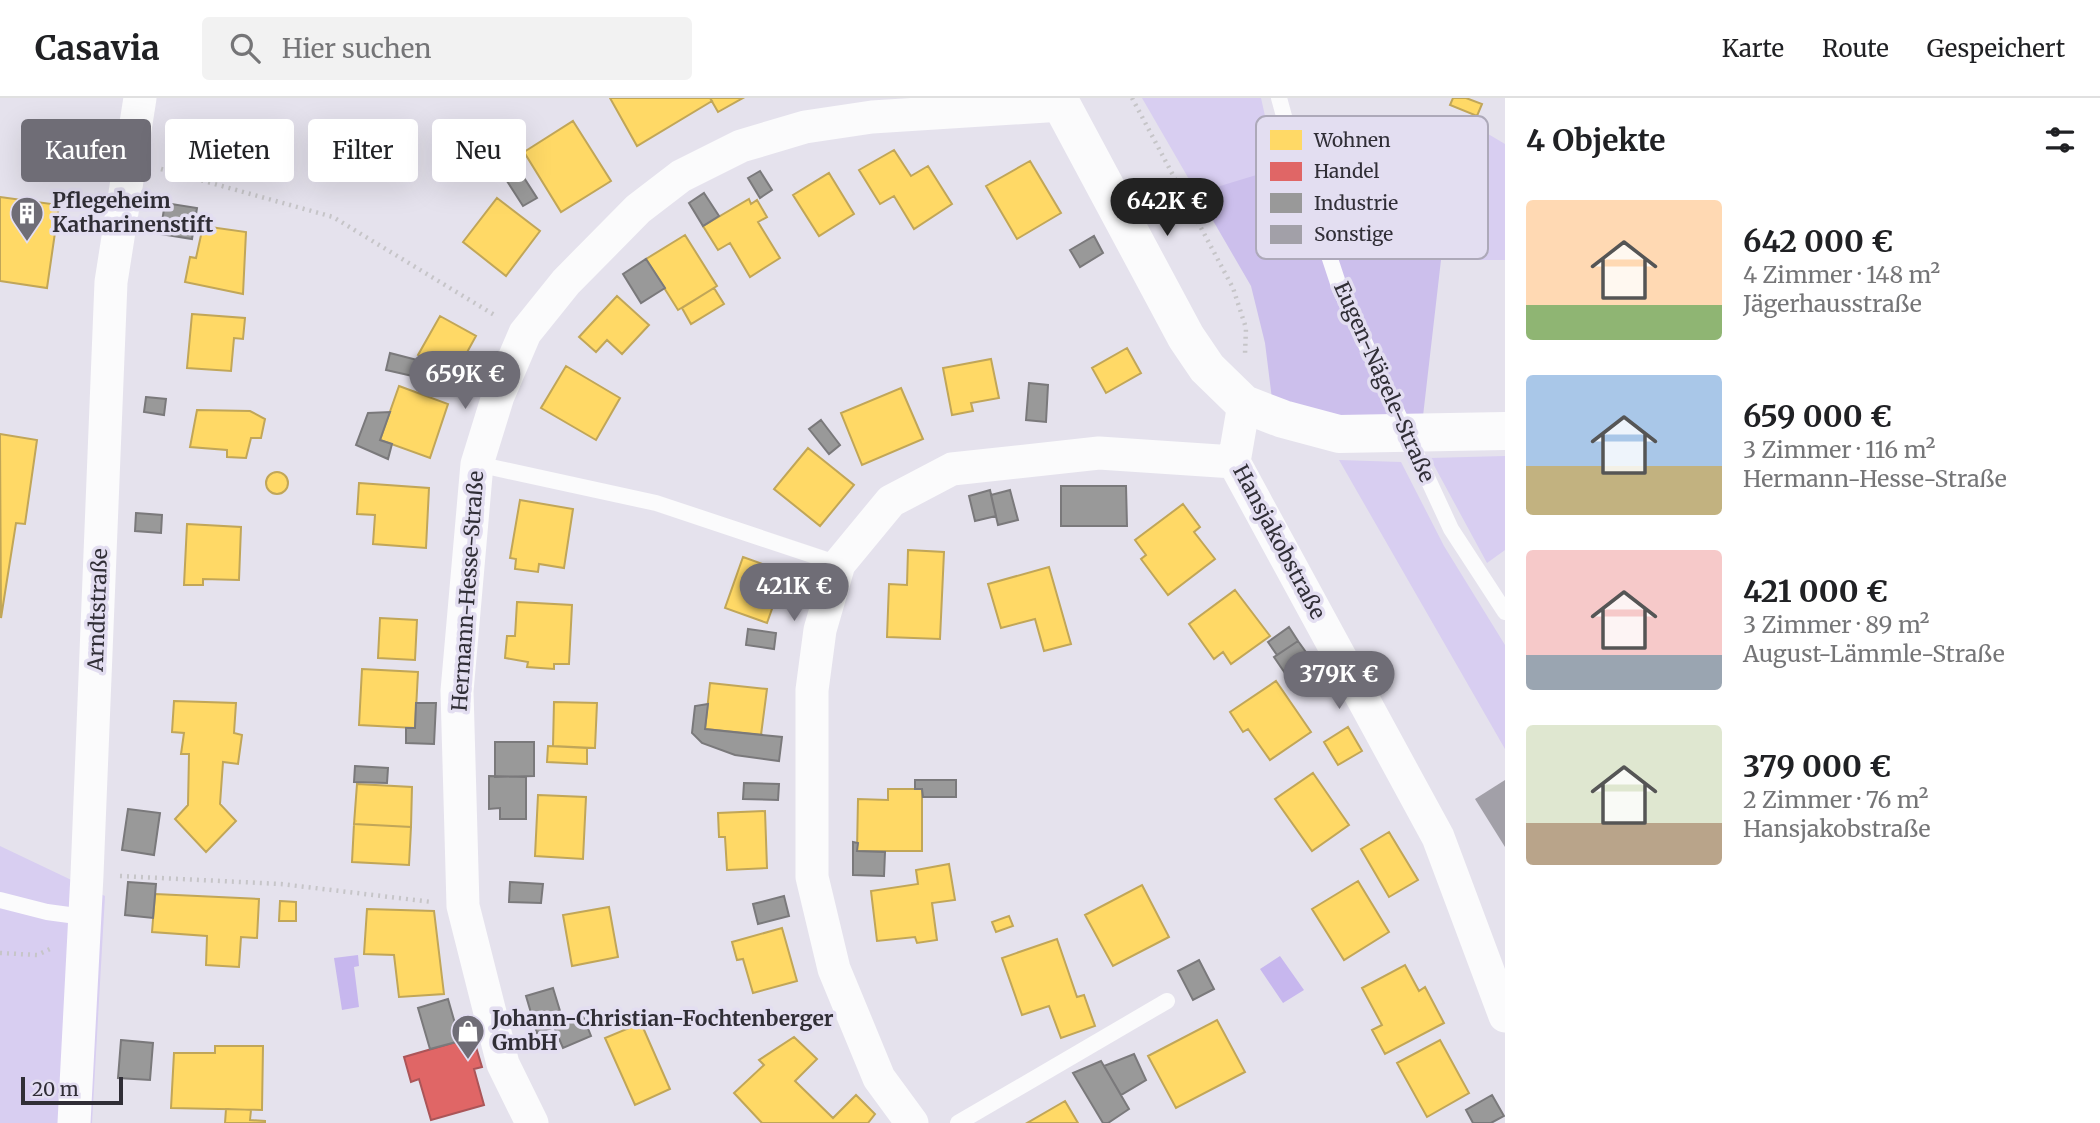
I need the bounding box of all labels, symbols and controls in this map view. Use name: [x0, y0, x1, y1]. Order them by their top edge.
search box: [202, 17, 692, 80]
text: Casavia: [35, 28, 160, 69]
icon: search: [226, 29, 264, 67]
text: Hier suchen: [282, 32, 432, 65]
text: Karte: [1722, 33, 1784, 64]
text: Route: [1822, 33, 1889, 64]
text: Gespeichert: [1927, 33, 2065, 64]
legend: [1256, 116, 1488, 259]
chip: Kaufen: [21, 119, 151, 182]
chip: Mieten: [165, 119, 294, 182]
chip: Filter: [308, 119, 418, 182]
chip: Neu: [432, 119, 526, 182]
text: 4 Objekte: [1526, 121, 1665, 159]
icon: filters: [2041, 121, 2079, 159]
text: Wohnen: [1313, 128, 1391, 152]
text: Handel: [1314, 159, 1379, 183]
pin: 642K €: [1110, 178, 1224, 238]
text: 642K €: [1127, 186, 1207, 215]
place label: Pflegeheim Katharinenstift: [52, 187, 214, 238]
text: Industrie: [1314, 191, 1398, 215]
building icon: Pflegeheim Katharinenstift: [8, 194, 46, 243]
text: Sonstige: [1314, 222, 1393, 246]
text: 642 000 €: [1743, 222, 1893, 260]
icon: home: [1582, 228, 1666, 312]
text: 4 Zimmer · 148 m²: [1743, 260, 1940, 289]
street label: Eugen-Nägele-Straße: [1328, 277, 1441, 486]
text: Jägerhausstraße: [1743, 289, 1922, 318]
pin: 659K €: [408, 352, 522, 411]
text: 659K €: [425, 359, 505, 388]
text: 659 000 €: [1743, 397, 1892, 435]
icon: home: [1582, 403, 1666, 487]
text: 3 Zimmer · 116 m²: [1743, 435, 1935, 464]
street label: Hansjakobstraße: [1227, 460, 1332, 624]
text: Hermann-Hesse-Straße: [1743, 464, 2007, 493]
street label: Hermann-Hesse-Straße: [446, 470, 489, 712]
street label: Arndtstraße: [82, 548, 113, 673]
pin: 421K €: [737, 564, 851, 623]
text: 421K €: [756, 571, 832, 600]
text: 421 000 €: [1743, 572, 1888, 610]
icon: home: [1582, 578, 1666, 662]
text: 3 Zimmer · 89 m²: [1743, 610, 1929, 639]
text: August-Lämmle-Straße: [1743, 639, 2005, 668]
pin: 379K €: [1282, 652, 1396, 711]
text: 379K €: [1300, 659, 1378, 688]
text: 379 000 €: [1743, 747, 1891, 785]
icon: home: [1582, 753, 1666, 837]
text: 2 Zimmer · 76 m²: [1743, 785, 1928, 814]
text: Hansjakobstraße: [1743, 814, 1931, 843]
place label: Johann-Christian-Fochtenberger GmbH: [491, 1005, 834, 1056]
shop icon: Johann-Christian-Fochtenberger GmbH: [449, 1012, 487, 1061]
scale bar: [21, 1074, 122, 1106]
text: 20 m: [32, 1077, 79, 1101]

